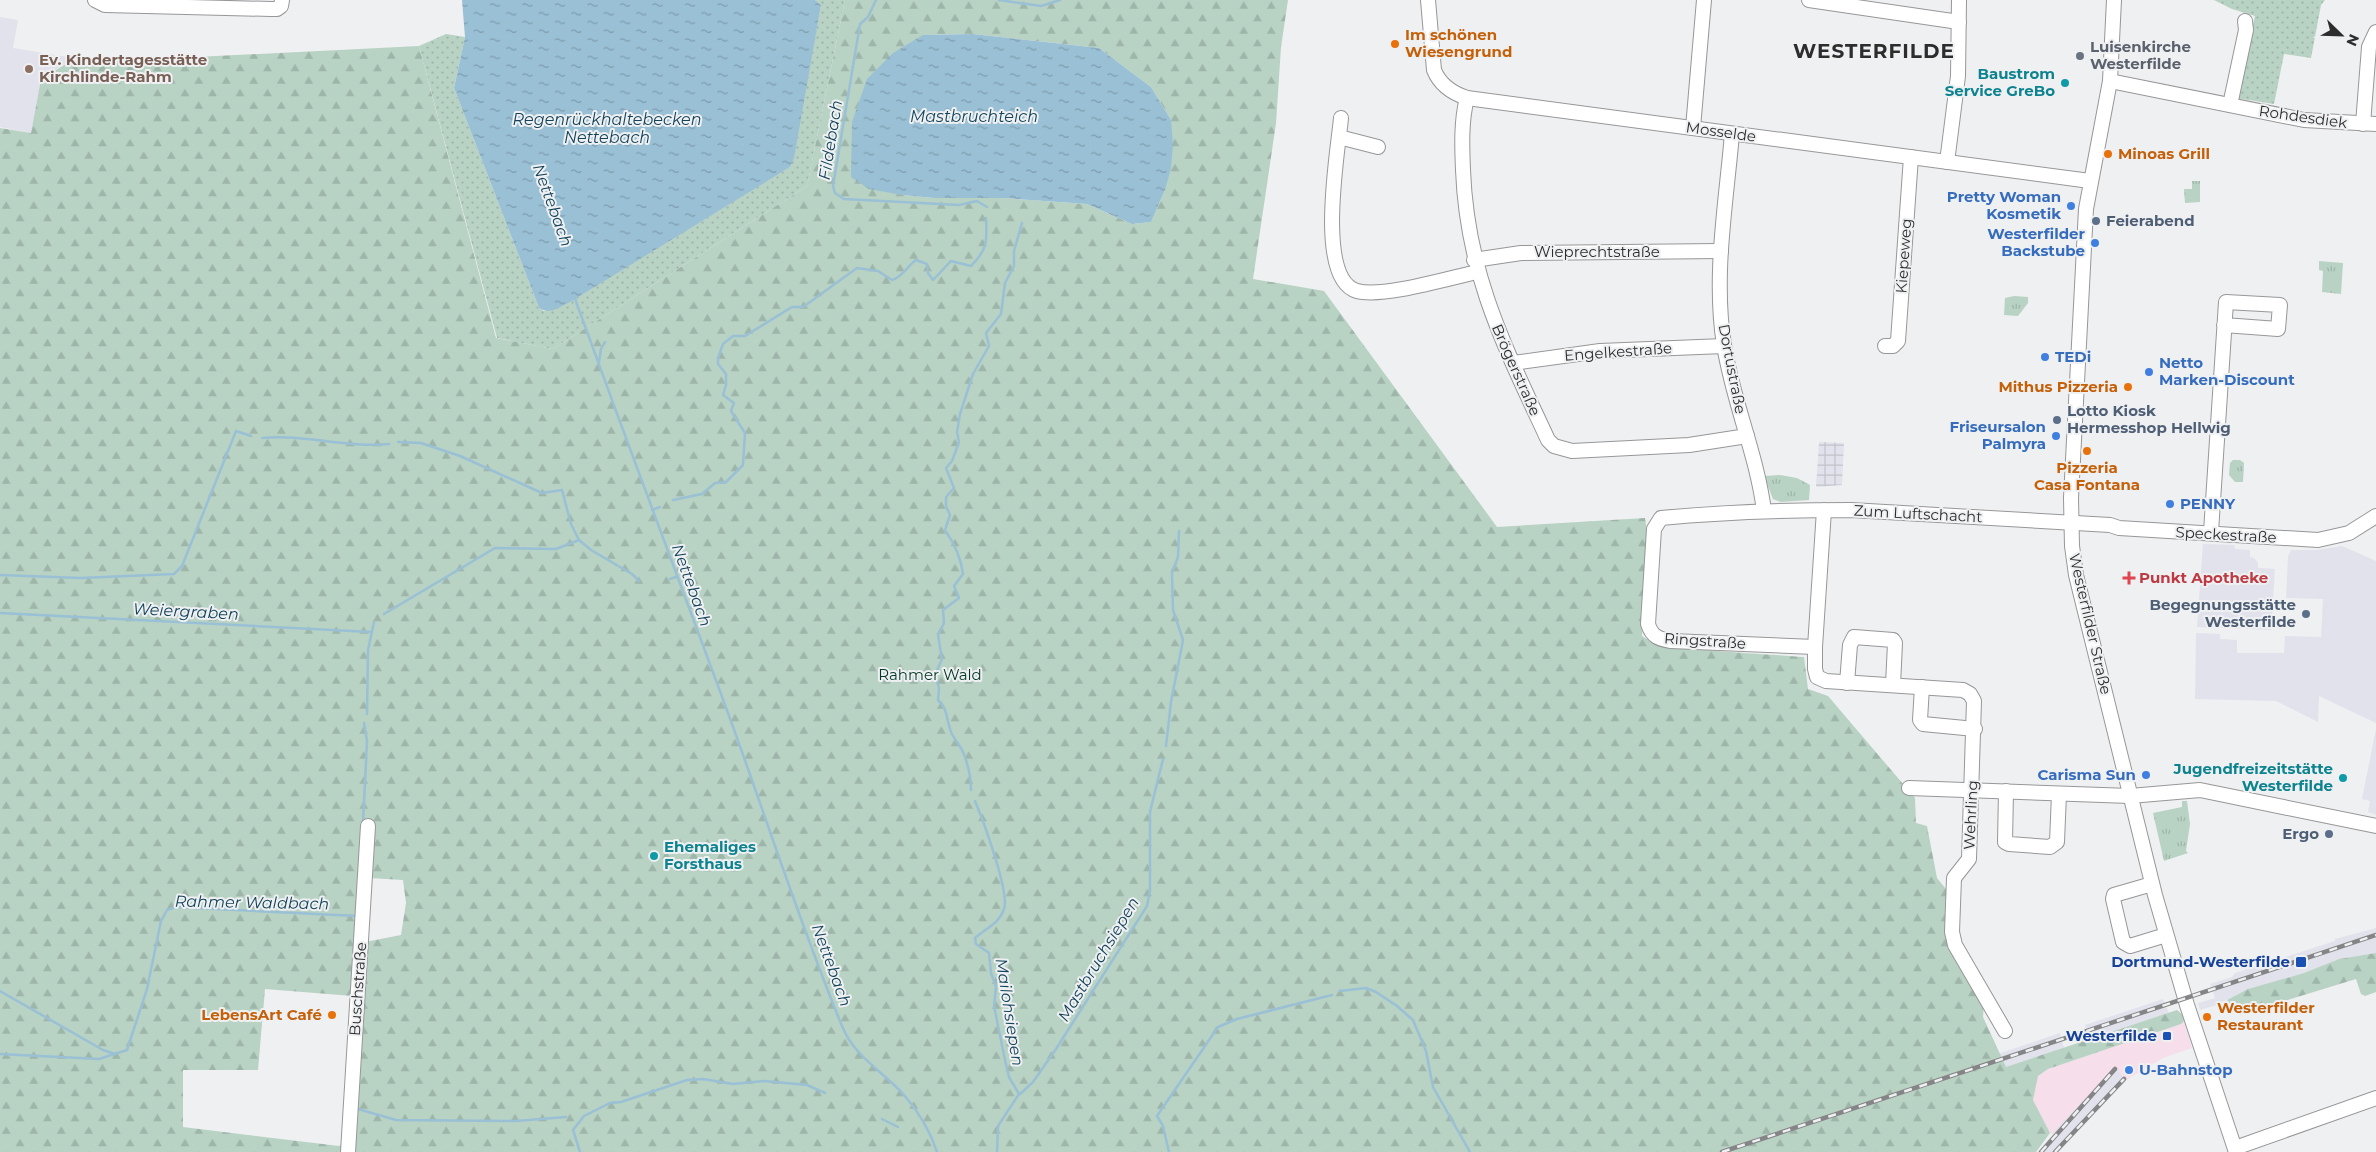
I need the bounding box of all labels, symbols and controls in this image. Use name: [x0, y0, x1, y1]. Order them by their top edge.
north arrow: [2316, 10, 2366, 60]
place label: Im schönen Wiesengrund: [1405, 25, 1512, 61]
text: N: [2342, 31, 2363, 49]
place label: Luisenkirche Westerfilde: [2090, 37, 2191, 73]
marker: Im schönen Wiesengrund: [1389, 38, 1401, 50]
district label: WESTERFILDE: [1793, 39, 1955, 63]
place label: Ev. Kindertagesstätte Kirchlinde-Rahm: [39, 50, 207, 86]
marker: Luisenkirche Westerfilde: [2074, 50, 2086, 62]
marker: Ev. Kindertagesstätte Kirchlinde-Rahm: [23, 63, 35, 75]
place label: Baustrom Service GreBo: [1945, 64, 2055, 100]
marker: Baustrom Service GreBo: [2059, 77, 2071, 89]
water label: Fildebach: [815, 99, 846, 181]
street label: Rohdesdiek: [2258, 101, 2349, 132]
water label: Mastbruchteich: [910, 107, 1038, 126]
water label: Regenrückhaltebecken Nettebach: [512, 110, 702, 147]
street label: Mosselde: [1685, 117, 1757, 146]
place label: Minoas Grill: [2118, 144, 2210, 163]
marker: Minoas Grill: [2102, 148, 2114, 160]
water label: Nettebach: [529, 161, 576, 249]
place label: Pretty Woman Kosmetik: [1947, 187, 2061, 223]
marker: Pretty Woman Kosmetik: [2065, 200, 2077, 212]
place label: Feierabend: [2106, 211, 2195, 230]
marker: Feierabend: [2090, 215, 2102, 227]
street label: Kiepeweg: [1891, 218, 1916, 294]
place label: Westerfilder Backstube: [1987, 224, 2086, 260]
marker: Westerfilder Backstube: [2089, 237, 2101, 249]
street label: Wieprechtstraße: [1534, 242, 1660, 261]
street label: Brögerstraße: [1488, 321, 1545, 419]
street label: Dortustraße: [1714, 322, 1750, 415]
street label: Engelkestraße: [1563, 338, 1673, 365]
place label: TEDi: [2055, 347, 2091, 366]
marker: TEDi: [2039, 351, 2051, 363]
place label: Netto Marken-Discount: [2159, 353, 2295, 389]
marker: Netto Marken-Discount: [2143, 366, 2155, 378]
place label: Mithus Pizzeria: [1998, 377, 2118, 396]
marker: Mithus Pizzeria: [2122, 381, 2134, 393]
place label: Lotto Kiosk Hermesshop Hellwig: [2067, 401, 2231, 437]
marker: Lotto Kiosk Hermesshop Hellwig: [2051, 414, 2063, 426]
place label: Friseursalon Palmyra: [1950, 417, 2046, 453]
marker: Friseursalon Palmyra: [2050, 430, 2062, 442]
marker: Pizzeria Casa Fontana: [2081, 445, 2093, 457]
place label: Pizzeria Casa Fontana: [2034, 458, 2140, 494]
place label: PENNY: [2180, 494, 2236, 513]
marker: PENNY: [2164, 498, 2176, 510]
street label: Zum Luftschacht: [1853, 501, 1983, 526]
street label: Speckestraße: [2175, 522, 2277, 547]
water label: Nettebach: [668, 541, 715, 629]
street label: Westerfilder Straße: [2065, 551, 2116, 696]
place label: Punkt Apotheke: [2139, 568, 2268, 587]
marker: Punkt Apotheke: [2123, 572, 2135, 584]
place label: Begegnungsstätte Westerfilde: [2149, 595, 2296, 631]
water label: Weiergraben: [133, 599, 239, 624]
marker: Begegnungsstätte Westerfilde: [2300, 608, 2312, 620]
street label: Ringstraße: [1663, 628, 1747, 653]
park label: Rahmer Wald: [878, 665, 982, 684]
place label: Jugendfreizeitstätte Westerfilde: [2173, 759, 2333, 795]
place label: Carisma Sun: [2038, 765, 2136, 784]
marker: Carisma Sun: [2140, 769, 2152, 781]
marker: Jugendfreizeitstätte Westerfilde: [2337, 772, 2349, 784]
street label: Wehrling: [1959, 780, 1982, 850]
place label: Ergo: [2282, 824, 2319, 843]
marker: Ergo: [2323, 828, 2335, 840]
place label: Ehemaliges Forsthaus: [664, 837, 756, 873]
marker: Ehemaliges Forsthaus: [648, 850, 660, 862]
water label: Rahmer Waldbach: [175, 892, 329, 913]
water label: Mastbruchsiepen: [1054, 894, 1143, 1025]
water label: Nettebach: [808, 921, 855, 1009]
street label: Buschstraße: [345, 941, 370, 1036]
place label: Dortmund-Westerfilde: [2111, 952, 2290, 971]
marker: Dortmund-Westerfilde: [2294, 955, 2308, 969]
water label: Mailohsiepen: [992, 957, 1027, 1067]
place label: Westerfilder Restaurant: [2217, 998, 2315, 1034]
place label: LebensArt Café: [201, 1005, 322, 1024]
marker: LebensArt Café: [326, 1009, 338, 1021]
marker: Westerfilder Restaurant: [2201, 1011, 2213, 1023]
place label: Westerfilde: [2066, 1026, 2157, 1045]
marker: Westerfilde: [2161, 1030, 2173, 1042]
place label: U-Bahnstop: [2139, 1060, 2232, 1079]
marker: U-Bahnstop: [2123, 1064, 2135, 1076]

